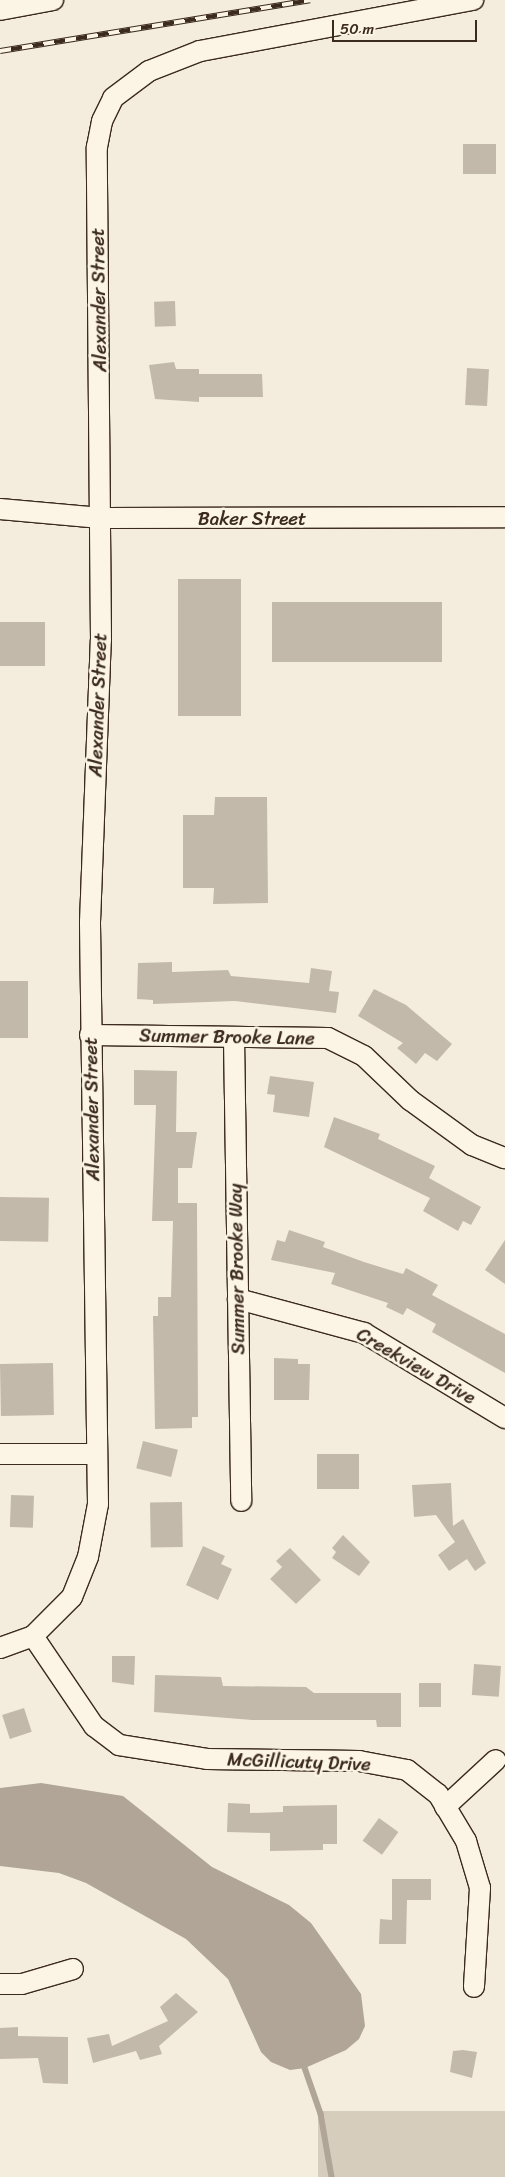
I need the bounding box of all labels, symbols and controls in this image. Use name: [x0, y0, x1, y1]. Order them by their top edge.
scale bar: [335, 10, 480, 42]
text: 50 m: [340, 16, 374, 42]
street label: Alexander Street: [86, 228, 112, 372]
street label: Baker Street: [197, 508, 307, 530]
street label: Alexander Street: [84, 632, 112, 778]
street label: Summer Brooke Lane: [139, 1024, 315, 1050]
street label: Alexander Street: [79, 1037, 105, 1181]
street label: Summer Brooke Way: [224, 1183, 250, 1355]
street label: Creekview Drive: [352, 1323, 480, 1409]
street label: McGillicuty Drive: [227, 1748, 371, 1776]

